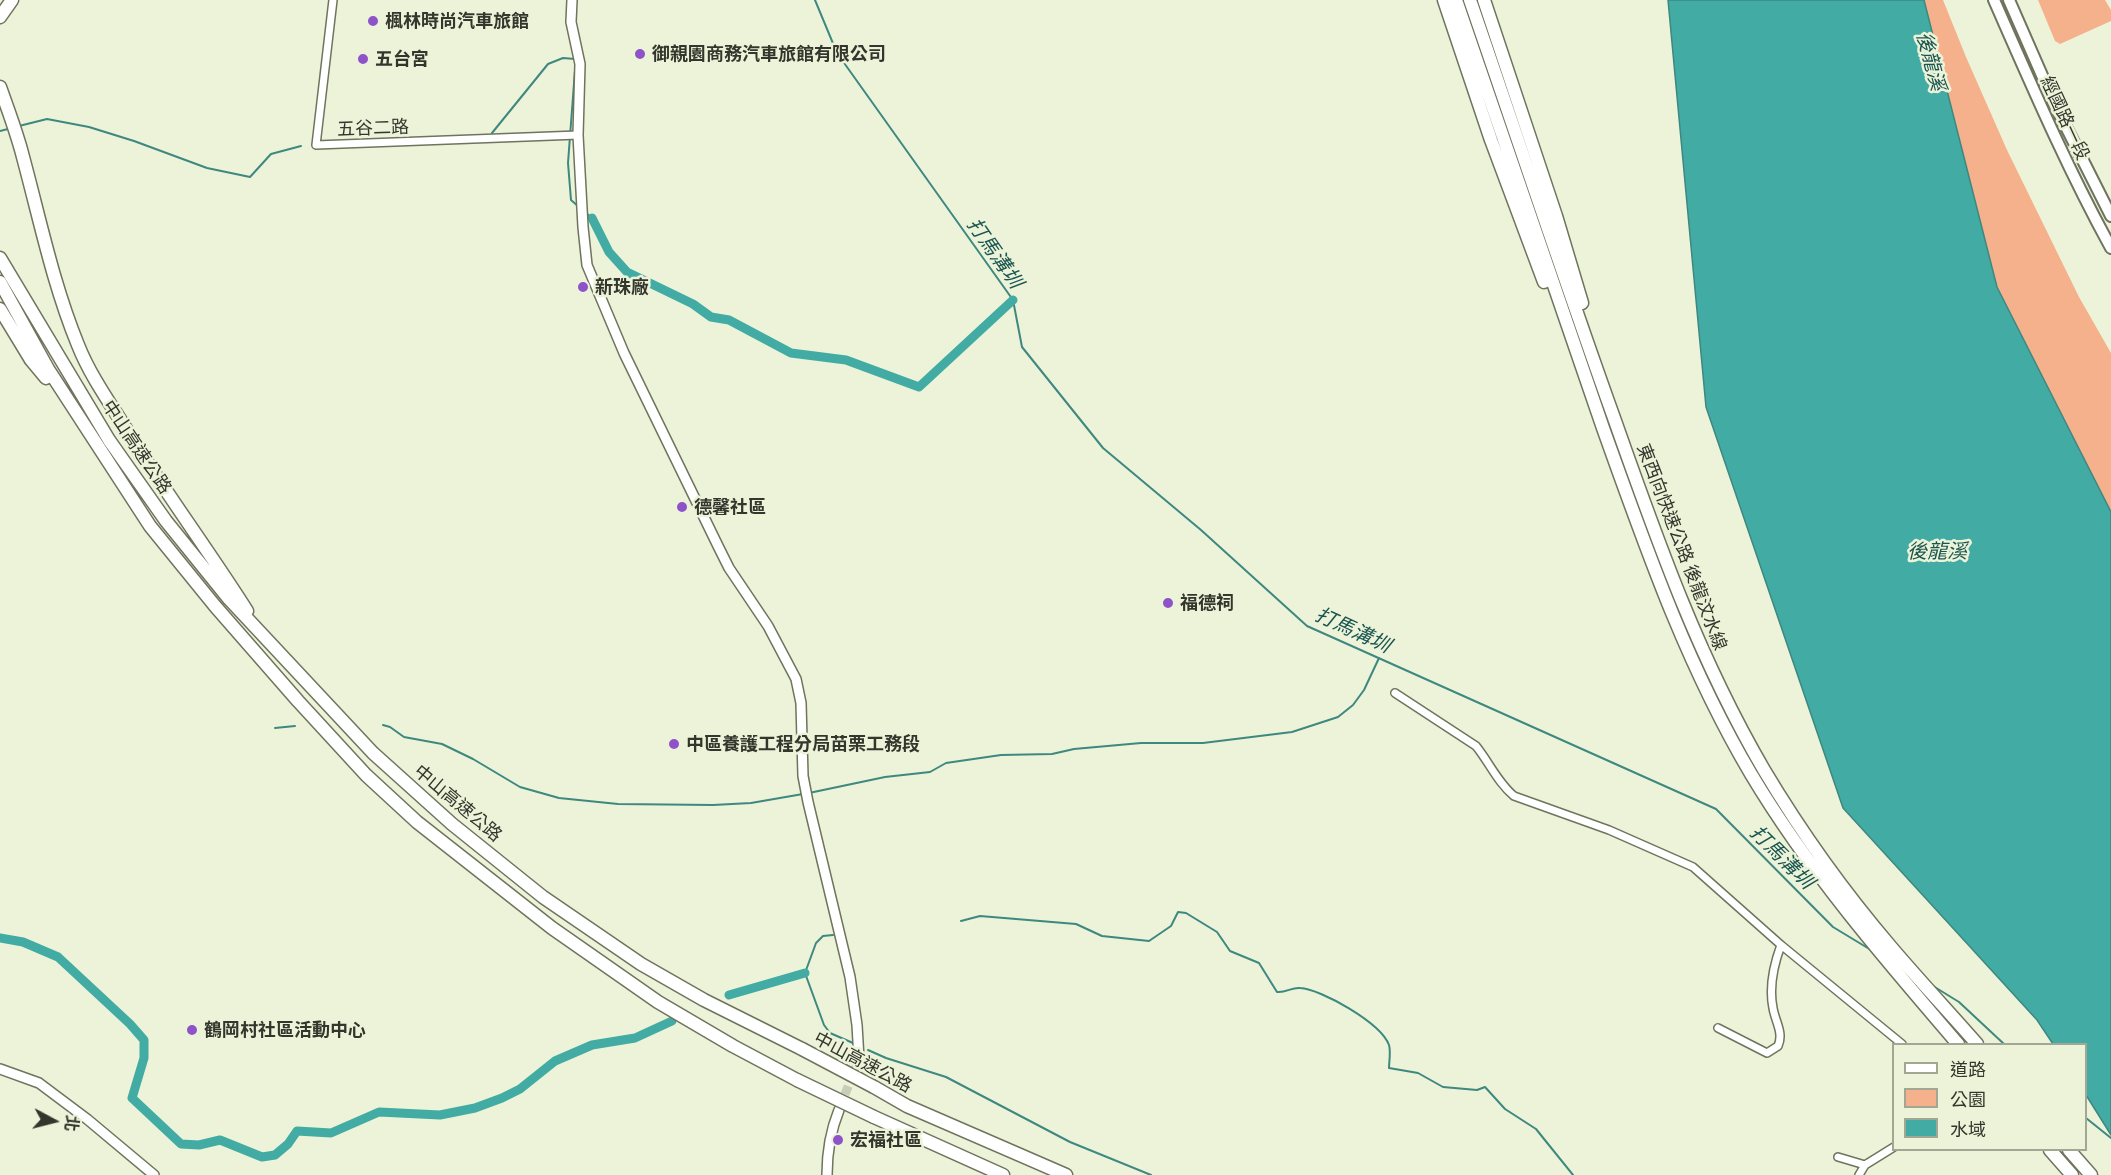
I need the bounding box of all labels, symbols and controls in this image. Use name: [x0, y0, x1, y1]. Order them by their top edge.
place label: 楓林時尚汽車旅館: [385, 10, 529, 32]
marker: 楓林時尚汽車旅館: [366, 14, 380, 28]
water label: 後龍溪: [1912, 29, 1950, 93]
place label: 御親園商務汽車旅館有限公司: [652, 43, 886, 65]
marker: 御親園商務汽車旅館有限公司: [633, 47, 647, 61]
place label: 五台宮: [375, 48, 429, 70]
marker: 五台宮: [356, 52, 370, 66]
street label: 經國路一段: [2036, 73, 2094, 163]
street label: 五谷二路: [337, 116, 409, 140]
water label: 打馬溝圳: [962, 213, 1028, 293]
place label: 新珠廠: [595, 276, 649, 298]
marker: 新珠廠: [576, 280, 590, 294]
street label: 中山高速公路: [98, 396, 176, 498]
street label: 東西向快速公路 後龍汶水線: [1633, 441, 1731, 653]
place label: 德馨社區: [694, 496, 766, 518]
marker: 德馨社區: [675, 500, 689, 514]
water label: 後龍溪: [1907, 539, 1967, 563]
place label: 福德祠: [1180, 592, 1234, 614]
marker: 福德祠: [1161, 596, 1175, 610]
water label: 打馬溝圳: [1312, 602, 1394, 658]
place label: 中區養護工程分局苗栗工務段: [686, 733, 920, 755]
marker: 中區養護工程分局苗栗工務段: [667, 737, 681, 751]
street label: 中山高速公路: [410, 760, 506, 846]
water label: 打馬溝圳: [1745, 820, 1819, 894]
place label: 鶴岡村社區活動中心: [204, 1019, 366, 1041]
marker: 鶴岡村社區活動中心: [185, 1023, 199, 1037]
street label: 中山高速公路: [810, 1027, 916, 1097]
legend: [1892, 1043, 2087, 1151]
text: 道路: [1950, 1058, 1986, 1080]
text: 公園: [1950, 1088, 1986, 1110]
north arrow: [24, 1091, 84, 1151]
text: 北: [62, 1114, 83, 1132]
text: 水域: [1950, 1118, 1986, 1140]
place label: 宏福社區: [850, 1129, 922, 1151]
marker: 宏福社區: [831, 1133, 845, 1147]

